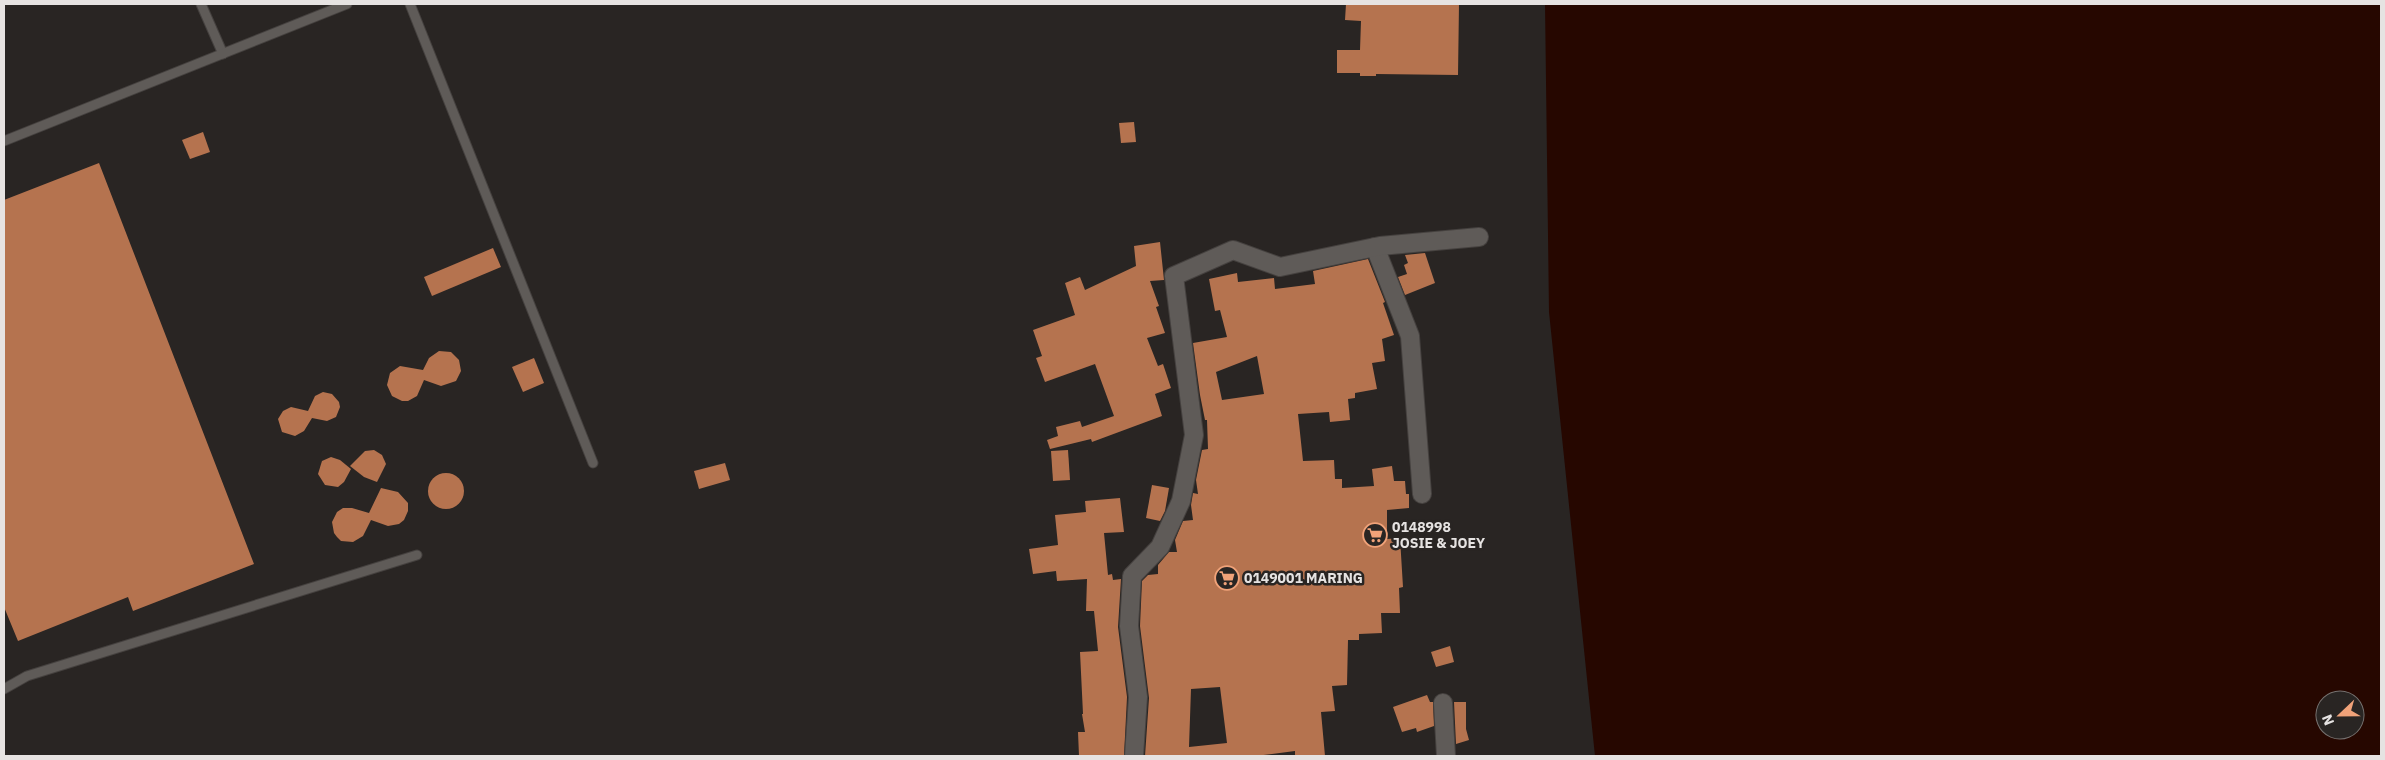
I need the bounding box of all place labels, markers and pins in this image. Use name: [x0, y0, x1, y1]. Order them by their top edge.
place label: 0148998 JOSIE & JOEY: [1392, 518, 1485, 552]
supermarket icon: 0148998 JOSIE & JOEY: [1362, 522, 1388, 548]
supermarket icon: 0149001 MARING: [1214, 565, 1240, 591]
place label: 0149001 MARING: [1244, 569, 1363, 587]

